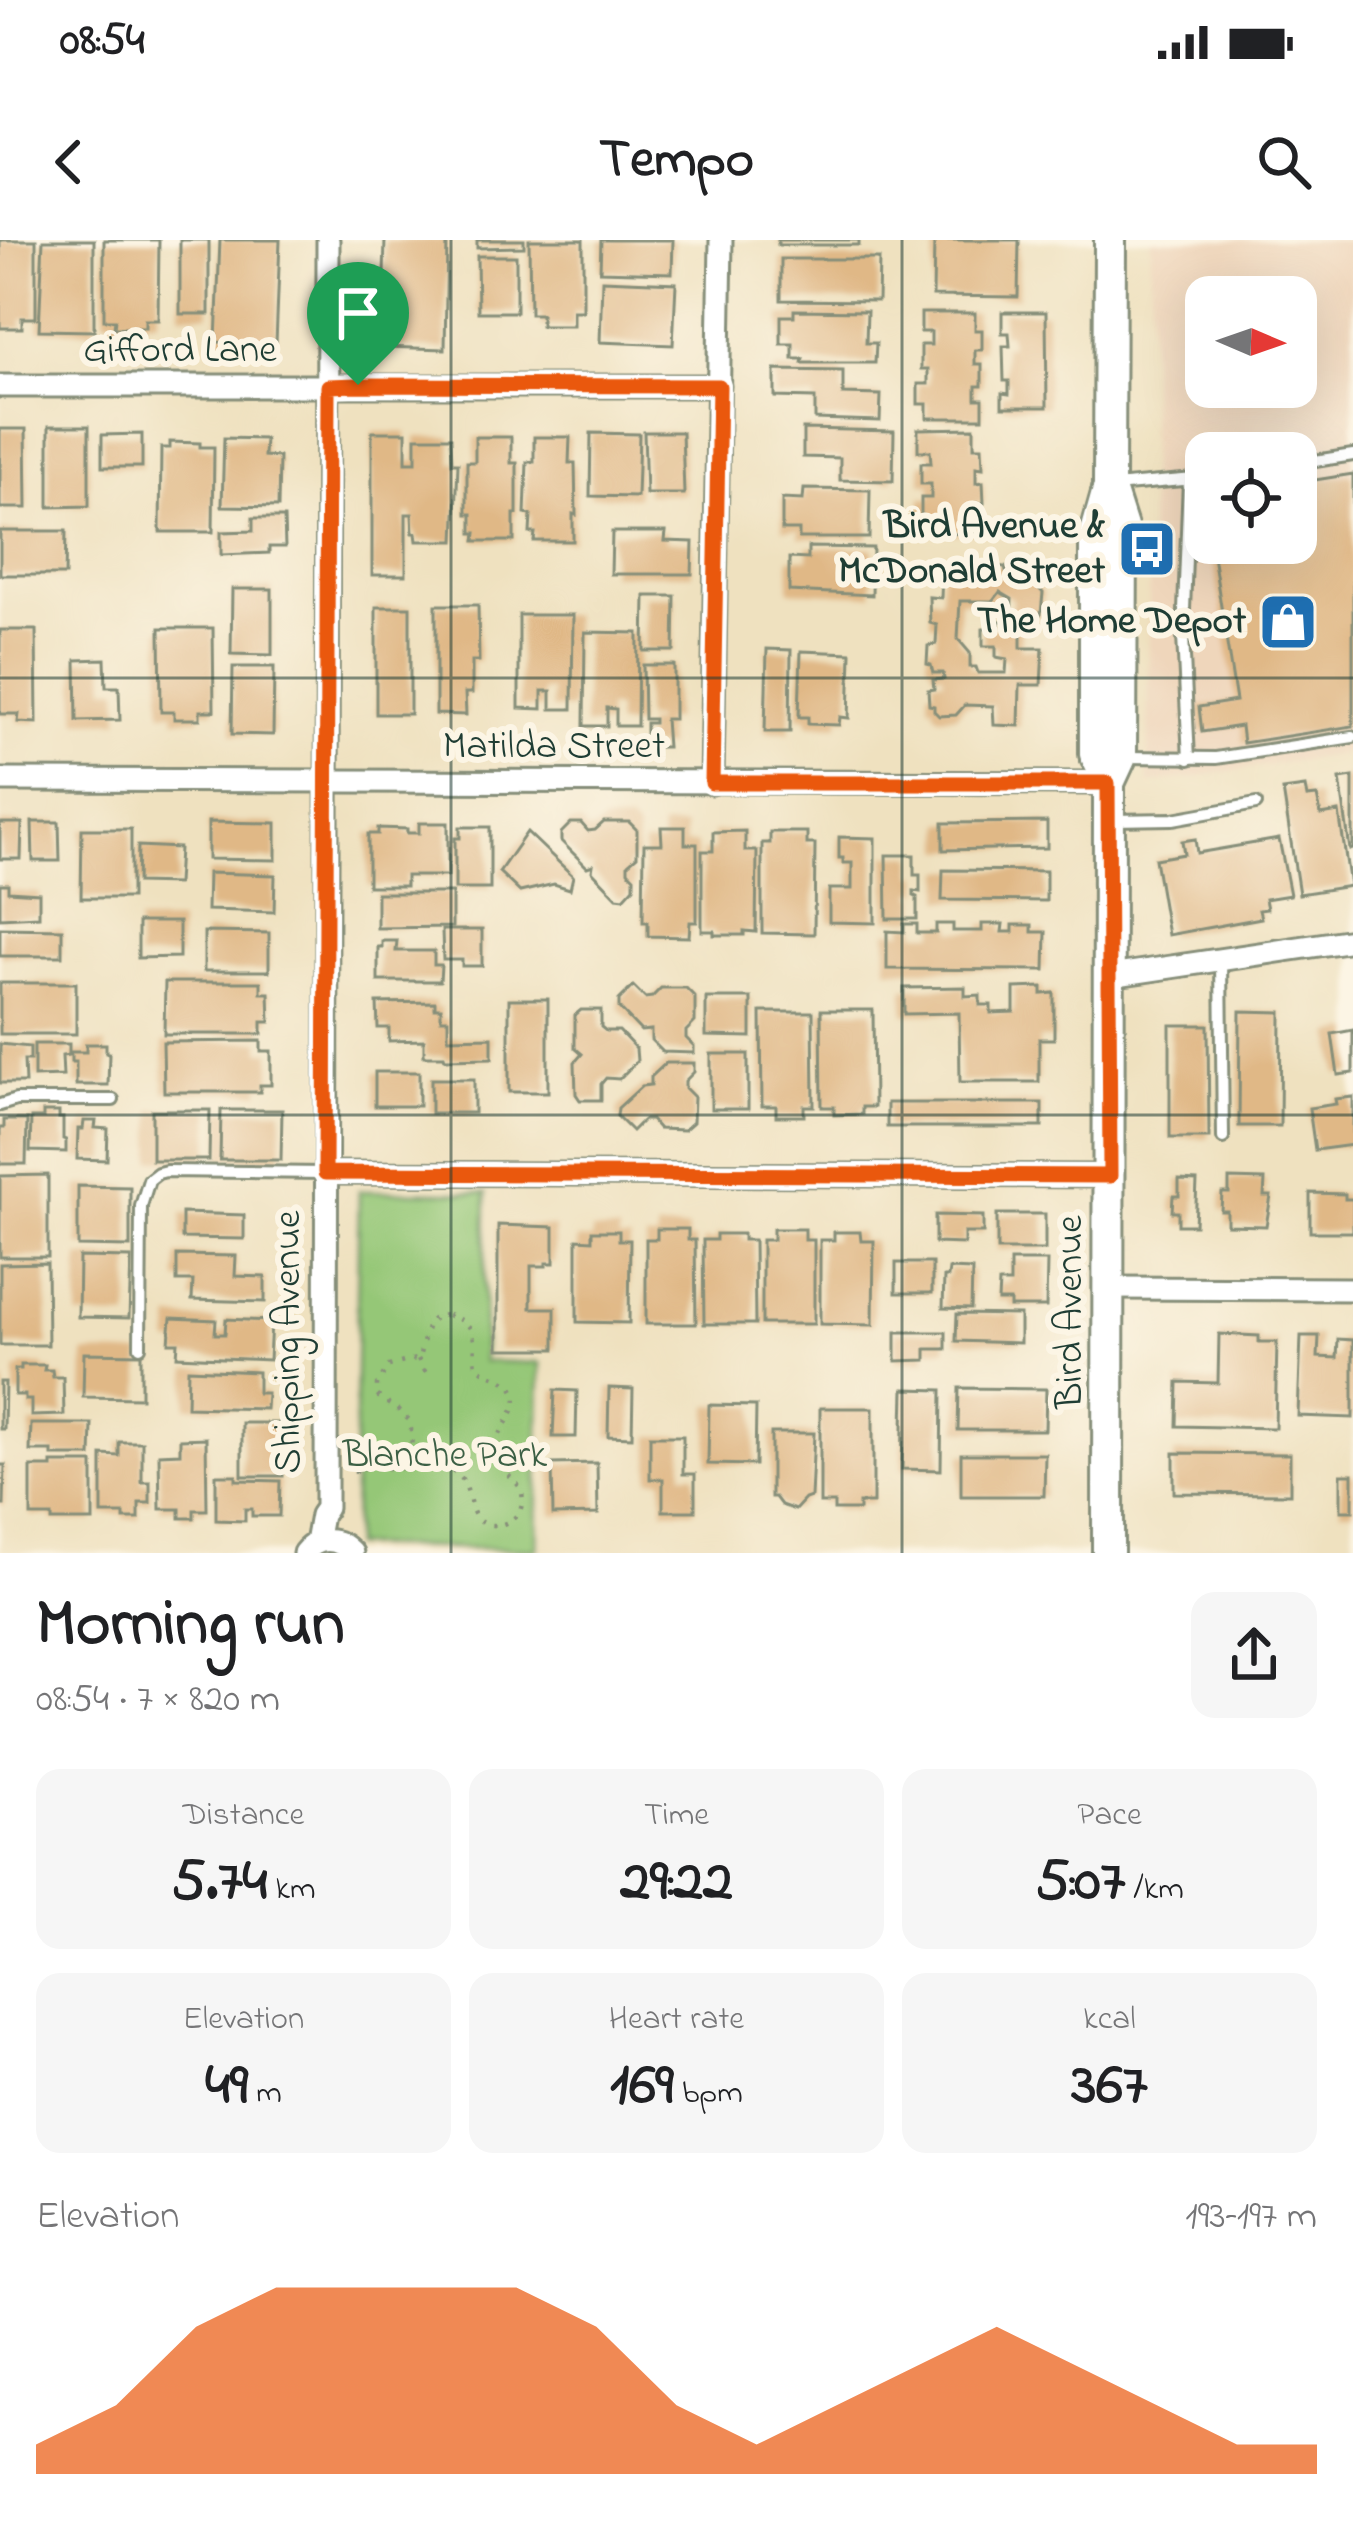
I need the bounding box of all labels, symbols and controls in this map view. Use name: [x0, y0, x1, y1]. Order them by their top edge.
text: 08:54: [60, 9, 144, 75]
text: Tempo: [599, 123, 754, 201]
icon: back: [36, 129, 102, 195]
icon: search: [1251, 129, 1317, 195]
pin: [307, 262, 409, 385]
north arrow: [1185, 276, 1317, 408]
map controls: [1185, 276, 1317, 564]
icon: arrive: [325, 280, 391, 346]
street label: Gifford Lane: [83, 323, 277, 380]
button: locate: [1185, 432, 1317, 564]
place label: Bird Avenue & McDonald Street: [838, 499, 1106, 601]
bus stop icon: Bird Avenue & McDonald Street: [1116, 518, 1178, 580]
shop icon: The Home Depot: [1257, 591, 1319, 653]
place label: The Home Depot: [977, 594, 1247, 651]
street label: Matilda Street: [443, 719, 665, 776]
street label: Shipping Avenue: [261, 1210, 318, 1474]
street label: Bird Avenue: [1043, 1215, 1100, 1410]
park label: Blanche Park: [342, 1428, 548, 1485]
text: Morning run: [36, 1579, 345, 1675]
button: share: [1191, 1592, 1317, 1718]
text: 08:54 · 7 × 820 m: [36, 1672, 280, 1729]
text: Distance: [183, 1792, 304, 1840]
text: Time: [644, 1792, 709, 1840]
text: Pace: [1077, 1792, 1142, 1840]
text: 5.74: [171, 1840, 267, 1927]
text: 29:22: [620, 1840, 733, 1927]
text: 5:07: [1035, 1840, 1125, 1927]
text: km: [267, 1866, 316, 1914]
text: /km: [1125, 1866, 1184, 1914]
text: Elevation: [183, 1996, 304, 2044]
text: Heart rate: [609, 1996, 744, 2044]
text: kcal: [1083, 1996, 1136, 2044]
text: 49: [205, 2044, 248, 2131]
text: 169: [610, 2044, 674, 2131]
text: 367: [1072, 2044, 1147, 2131]
text: m: [248, 2070, 282, 2118]
text: bpm: [674, 2070, 743, 2118]
text: Elevation: [36, 2189, 179, 2246]
text: 193–197 m: [1185, 2189, 1317, 2246]

